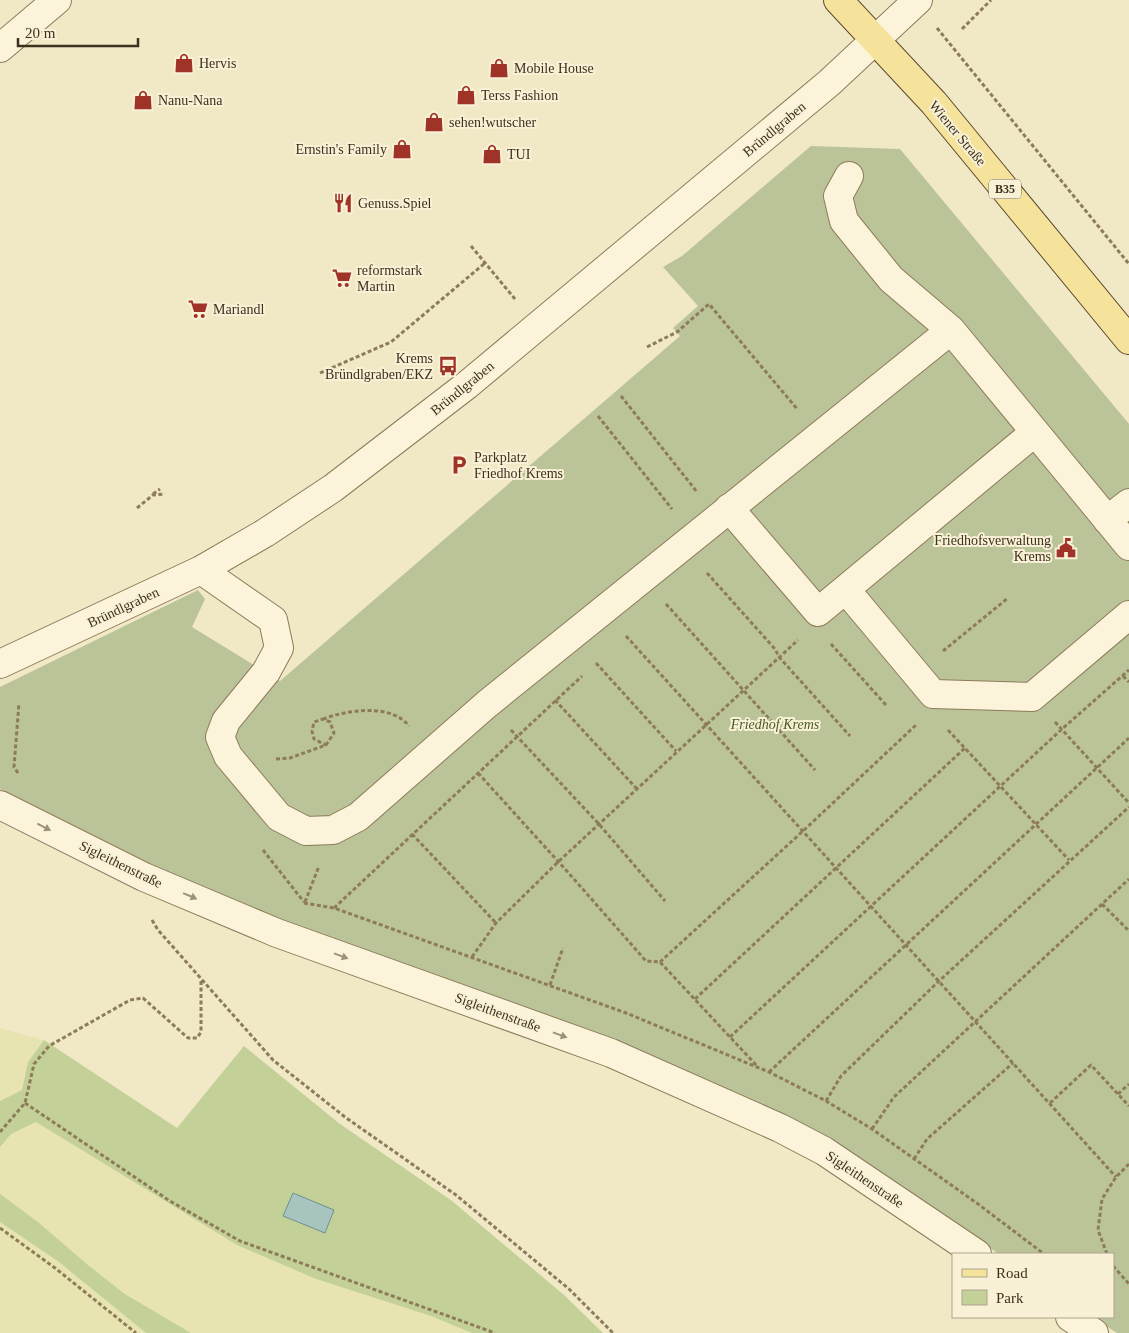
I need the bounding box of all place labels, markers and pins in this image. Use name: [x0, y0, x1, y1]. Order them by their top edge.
shop icon: Hervis: [173, 52, 195, 74]
place label: Hervis: [199, 56, 236, 71]
shop icon: Mobile House: [488, 57, 510, 79]
place label: Mobile House: [514, 61, 594, 76]
shop icon: Terss Fashion: [455, 84, 477, 106]
place label: Terss Fashion: [481, 88, 558, 103]
shop icon: Nanu-Nana: [132, 89, 154, 111]
place label: Nanu-Nana: [158, 93, 223, 108]
shop icon: sehen!wutscher: [423, 111, 445, 133]
place label: sehen!wutscher: [449, 115, 536, 130]
shop icon: Ernstin's Family: [391, 138, 413, 160]
place label: Ernstin's Family: [295, 142, 387, 157]
shop icon: TUI: [481, 143, 503, 165]
place label: TUI: [507, 147, 531, 162]
restaurant icon: Genuss.Spiel: [332, 192, 354, 214]
place label: Genuss.Spiel: [358, 196, 432, 211]
place label: reformstark Martin: [357, 263, 422, 294]
supermarket icon: reformstark Martin: [331, 267, 353, 289]
supermarket icon: Mariandl: [187, 298, 209, 320]
place label: Mariandl: [213, 302, 264, 317]
place label: Krems Bründlgraben/EKZ: [325, 351, 433, 382]
bus stop icon: Krems Bründlgraben/EKZ: [437, 355, 459, 377]
place label: Parkplatz Friedhof Krems: [474, 450, 563, 481]
parking icon: Parkplatz Friedhof Krems: [448, 454, 470, 476]
place label: Friedhofsverwaltung Krems: [934, 533, 1051, 564]
public building icon: Friedhofsverwaltung Krems: [1055, 537, 1077, 559]

